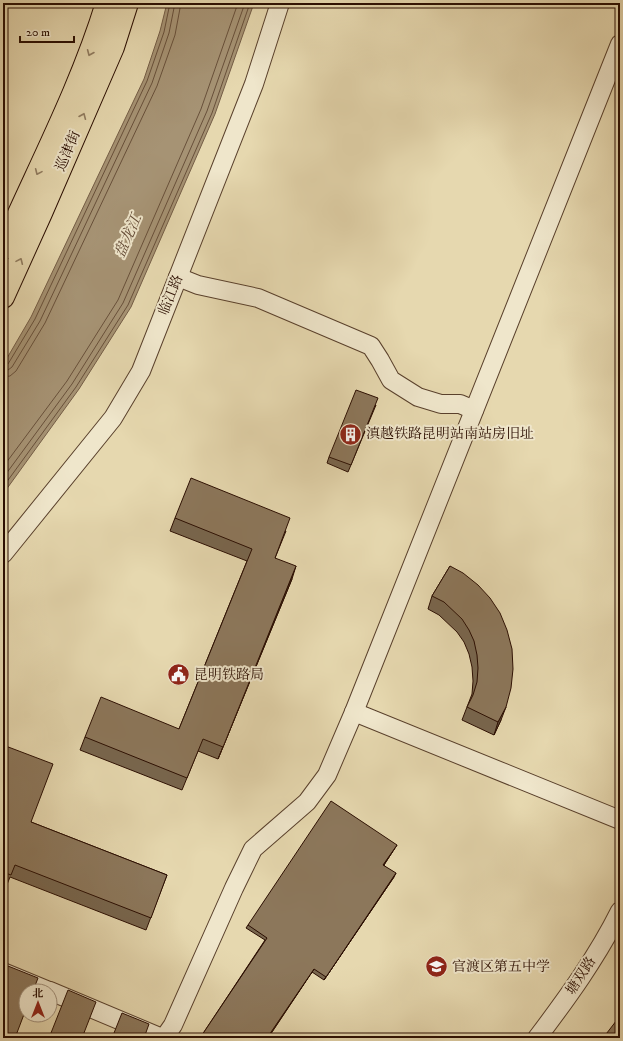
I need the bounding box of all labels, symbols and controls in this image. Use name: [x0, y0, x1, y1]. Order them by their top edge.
scale bar: [20, 18, 74, 44]
text: 20 m: [26, 25, 50, 40]
one-way arrow: [87, 49, 95, 57]
one-way arrow: [78, 113, 86, 120]
street label: 巡津街: [52, 128, 84, 174]
one-way arrow: [34, 168, 42, 175]
water label: 盘龙江: [110, 210, 147, 260]
one-way arrow: [15, 258, 23, 265]
street label: 临江路: [155, 272, 187, 318]
building icon: 滇越铁路昆明站南站房旧址: [338, 421, 364, 447]
place label: 滇越铁路昆明站南站房旧址: [366, 425, 534, 443]
public building icon: 昆明铁路局: [165, 662, 191, 688]
place label: 昆明铁路局: [194, 666, 264, 684]
street label: 塘双路: [562, 953, 600, 999]
school or university icon: 官渡区第五中学: [424, 954, 450, 980]
place label: 官渡区第五中学: [452, 958, 550, 976]
north arrow: [18, 983, 58, 1023]
text: 北: [33, 987, 44, 1001]

